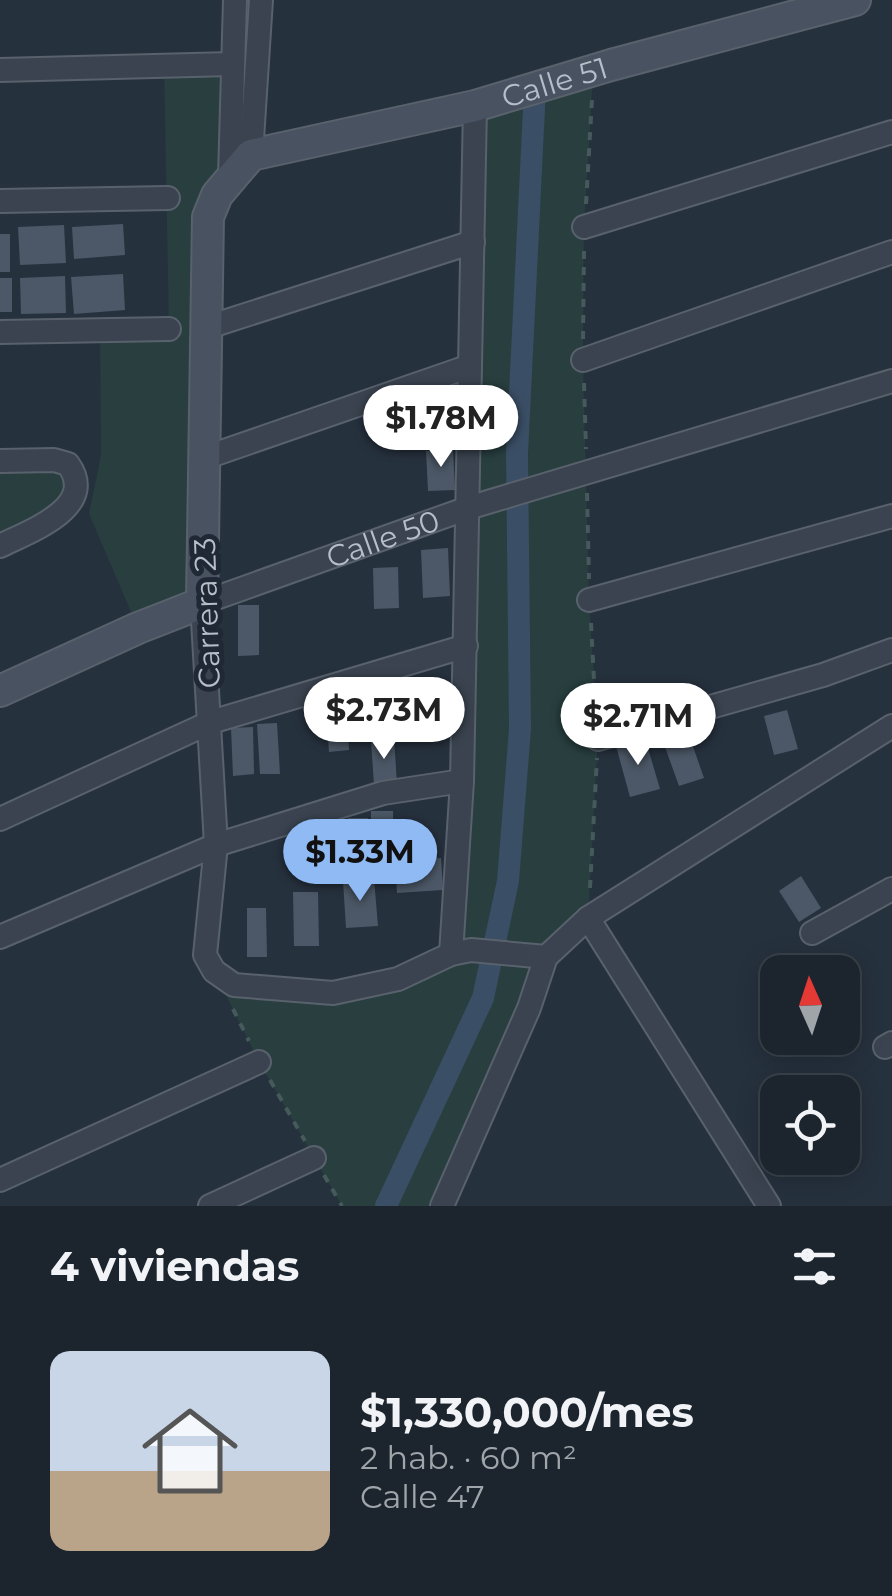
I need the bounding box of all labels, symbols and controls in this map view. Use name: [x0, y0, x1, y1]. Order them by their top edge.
street label: Calle 51: [497, 49, 612, 115]
pin: $1.78M: [360, 385, 522, 470]
text: $1.78M: [385, 398, 497, 437]
street label: Calle 50: [321, 501, 444, 576]
street label: Carrera 23: [186, 537, 228, 689]
pin: $2.73M: [303, 677, 465, 762]
pin: $2.71M: [557, 683, 719, 768]
text: $2.73M: [326, 690, 442, 729]
text: $2.71M: [583, 696, 693, 735]
pin: $1.33M: [279, 819, 441, 904]
text: $1.33M: [305, 832, 415, 871]
north arrow: [760, 955, 860, 1055]
map controls: [760, 955, 860, 1175]
button: locate: [760, 1075, 860, 1175]
icon: filters: [787, 1239, 842, 1294]
text: 4 viviendas: [50, 1240, 299, 1292]
text: $1,330,000/mes: [360, 1386, 694, 1438]
icon: home: [130, 1391, 250, 1511]
text: 2 hab. · 60 m²: [360, 1438, 577, 1477]
text: Calle 47: [360, 1477, 485, 1516]

